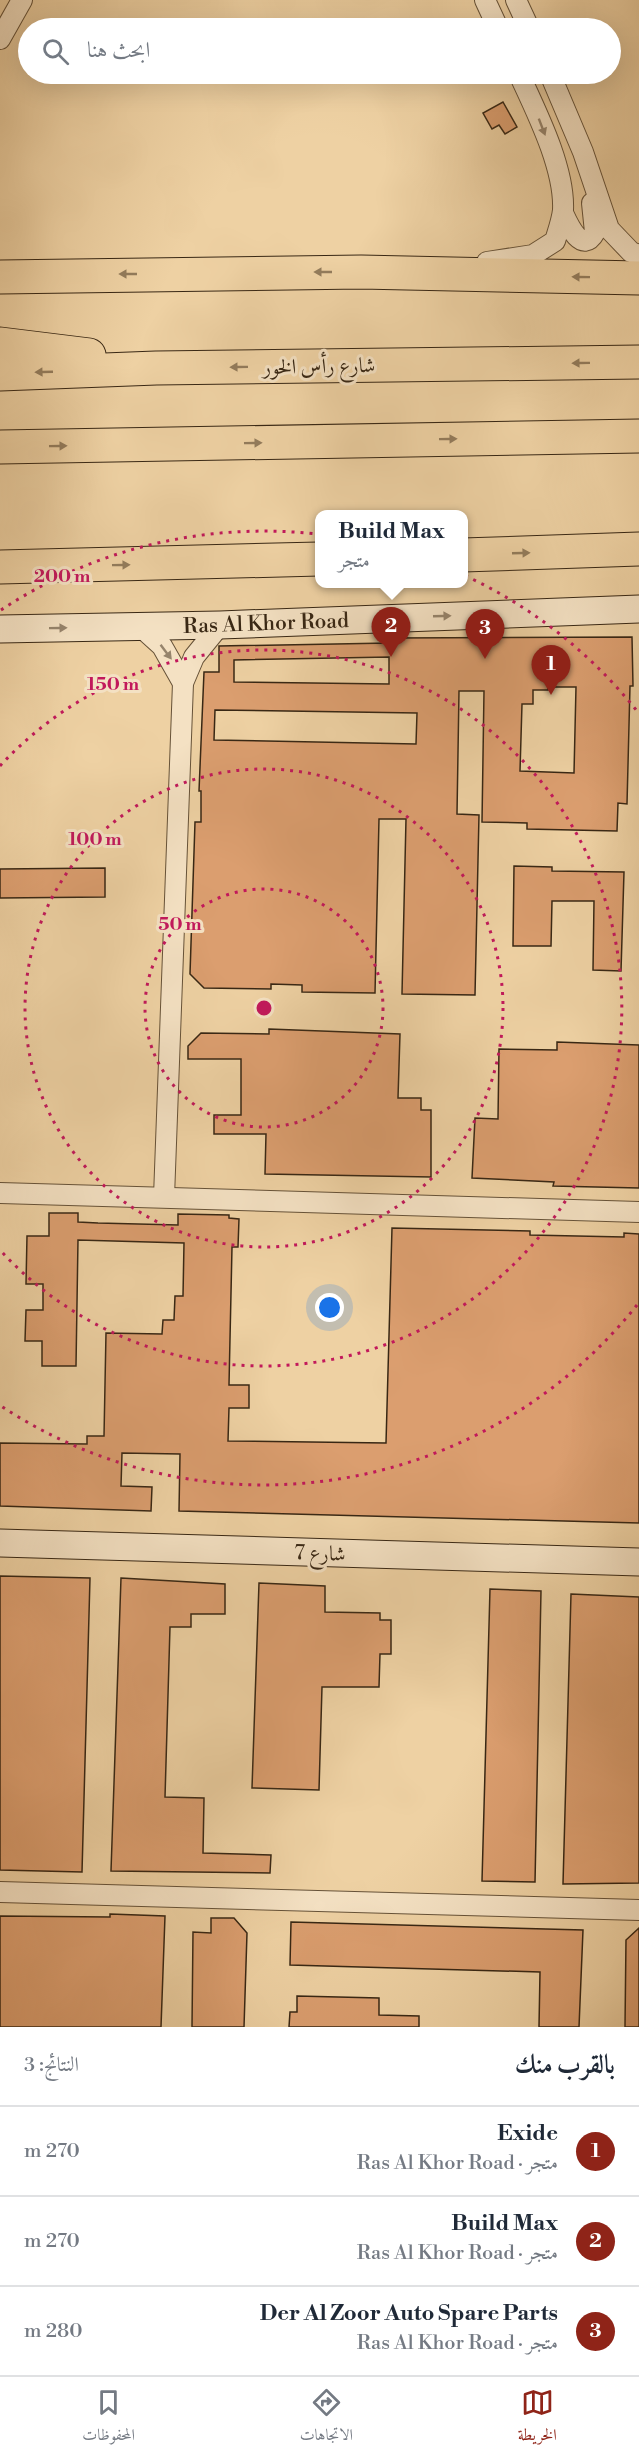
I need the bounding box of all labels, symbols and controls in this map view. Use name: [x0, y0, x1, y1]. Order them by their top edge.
search box: [18, 18, 621, 84]
icon: search: [39, 35, 72, 68]
text: ابحث هنا: [87, 37, 150, 64]
one-way arrow: [537, 119, 547, 137]
one-way arrow: [313, 268, 332, 277]
one-way arrow: [118, 269, 137, 279]
one-way arrow: [571, 272, 590, 282]
street label: شارع رأس الخور: [260, 350, 376, 385]
one-way arrow: [571, 358, 590, 367]
one-way arrow: [229, 362, 248, 372]
one-way arrow: [34, 368, 53, 377]
one-way arrow: [439, 435, 458, 444]
one-way arrow: [244, 438, 263, 448]
one-way arrow: [49, 441, 68, 451]
popup: [315, 510, 468, 588]
text: Build Max: [338, 518, 445, 545]
one-way arrow: [512, 548, 531, 558]
text: متجر: [338, 549, 370, 574]
one-way arrow: [112, 560, 131, 569]
text: 200 m: [34, 565, 91, 588]
street label: Ras Al Khor Road: [183, 608, 349, 640]
pin: 2: [372, 608, 410, 657]
pin: 3: [466, 610, 504, 659]
one-way arrow: [433, 612, 452, 621]
one-way arrow: [49, 623, 68, 633]
one-way arrow: [159, 645, 171, 660]
pin: 1: [532, 646, 570, 695]
text: 150 m: [87, 673, 140, 696]
text: 100 m: [68, 828, 122, 851]
text: 50 m: [158, 913, 202, 936]
centre of rings: [254, 998, 274, 1018]
your location: [315, 1293, 344, 1322]
street label: شارع 7: [294, 1540, 346, 1572]
text: بالقرب منك: [515, 2049, 615, 2081]
text: النتائج: 3: [24, 2053, 79, 2078]
text: Exide: [497, 2120, 558, 2147]
text: 270 m: [24, 2139, 80, 2164]
text: 1: [591, 2139, 600, 2164]
text: متجر · Ras Al Khor Road: [357, 2151, 558, 2176]
text: Build Max: [451, 2210, 558, 2237]
text: 270 m: [24, 2229, 80, 2254]
text: 2: [589, 2229, 602, 2254]
text: متجر · Ras Al Khor Road: [357, 2241, 558, 2266]
text: Der Al Zoor Auto Spare Parts: [260, 2300, 558, 2327]
text: 280 m: [24, 2319, 83, 2344]
text: 3: [589, 2319, 602, 2344]
text: متجر · Ras Al Khor Road: [357, 2331, 558, 2356]
tab: المحفوظات: [82, 2386, 135, 2450]
tab: الاتجاهات: [300, 2386, 353, 2450]
tab: الخريطة: [518, 2386, 557, 2450]

